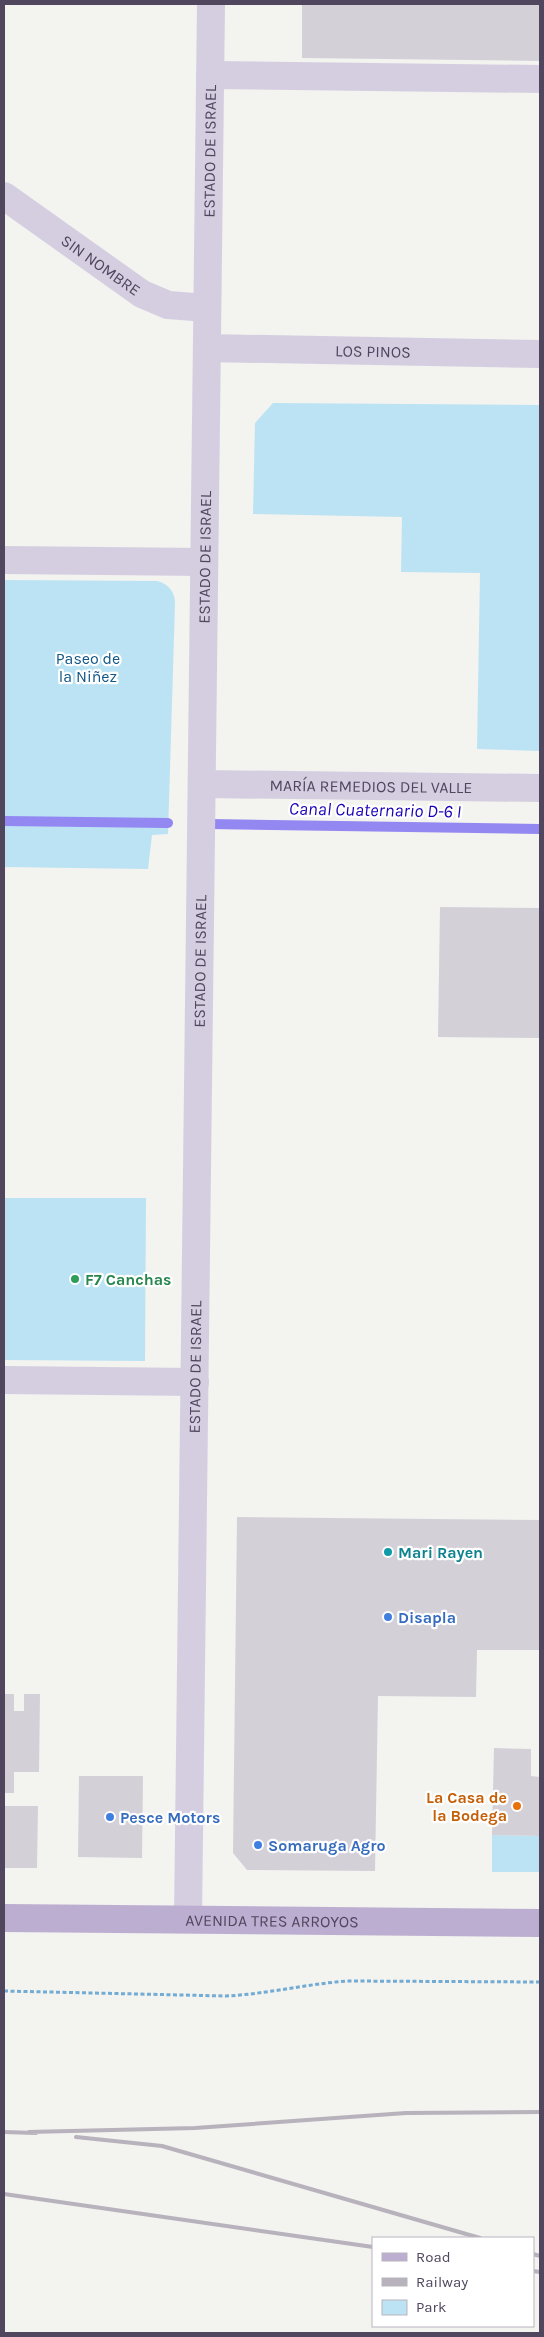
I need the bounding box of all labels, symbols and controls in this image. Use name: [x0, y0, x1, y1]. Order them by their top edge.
street label: ESTADO DE ISRAEL: [199, 84, 220, 218]
street label: SIN NOMBRE: [58, 231, 144, 300]
street label: LOS PINOS: [335, 341, 411, 362]
street label: ESTADO DE ISRAEL: [195, 490, 215, 624]
park label: Paseo de la Niñez: [56, 649, 120, 686]
street label: MARÍA REMEDIOS DEL VALLE: [269, 776, 473, 797]
water label: Canal Cuaternario D-6 I: [289, 797, 461, 823]
street label: ESTADO DE ISRAEL: [190, 894, 210, 1028]
place label: F7 Canchas: [85, 1270, 171, 1289]
marker: F7 Canchas: [69, 1273, 81, 1285]
street label: ESTADO DE ISRAEL: [185, 1300, 205, 1434]
place label: Mari Rayen: [398, 1543, 483, 1562]
marker: Mari Rayen: [382, 1546, 394, 1558]
place label: Disapla: [398, 1608, 456, 1627]
marker: Disapla: [382, 1611, 394, 1623]
place label: La Casa de la Bodega: [426, 1788, 507, 1825]
marker: La Casa de la Bodega: [511, 1800, 523, 1812]
place label: Pesce Motors: [120, 1808, 220, 1827]
marker: Pesce Motors: [104, 1811, 116, 1823]
place label: Somaruga Agro: [268, 1836, 386, 1855]
marker: Somaruga Agro: [252, 1839, 264, 1851]
street label: AVENIDA TRES ARROYOS: [185, 1911, 359, 1931]
legend: [372, 2237, 534, 2327]
text: Road: [416, 2248, 451, 2266]
text: Railway: [416, 2273, 468, 2291]
text: Park: [416, 2298, 446, 2316]

